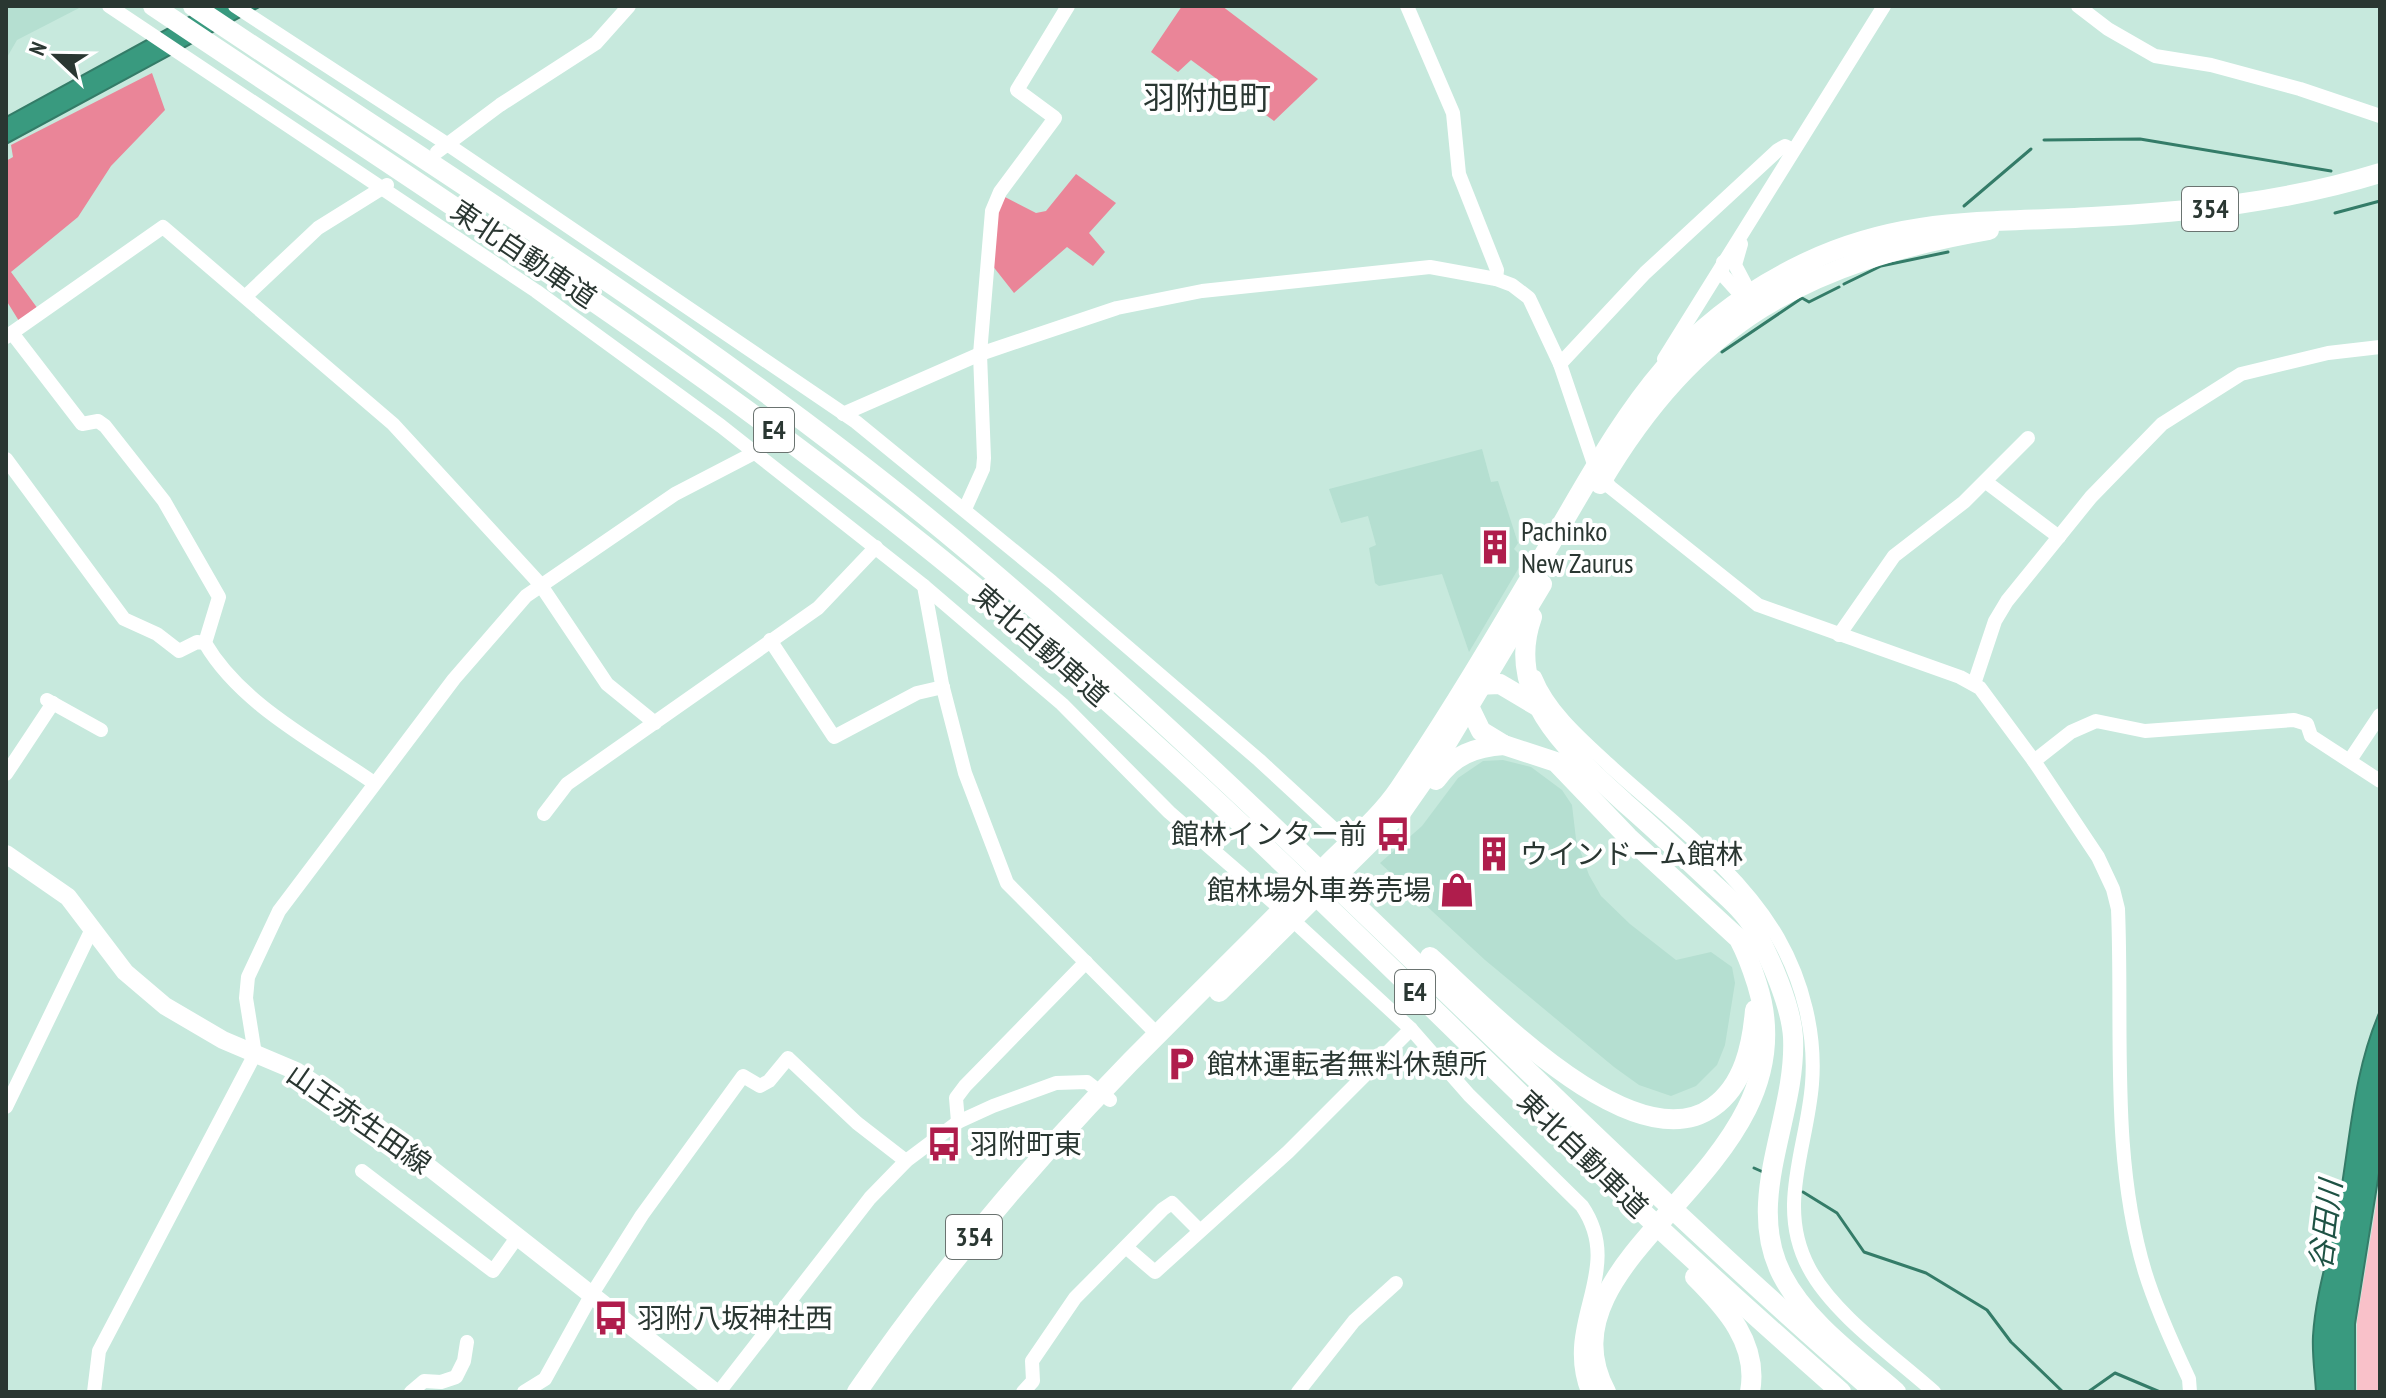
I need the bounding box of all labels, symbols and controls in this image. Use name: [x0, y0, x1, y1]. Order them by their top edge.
north arrow: [16, 16, 96, 96]
text: N: [22, 38, 53, 59]
district label: 羽附旭町: [1143, 76, 1271, 118]
road number: 354: [2182, 187, 2238, 231]
street label: 東北自動車道: [444, 191, 604, 316]
road number: E4: [754, 408, 794, 452]
place label: Pachinko New Zaurus: [1521, 512, 1633, 581]
building icon: Pachinko New Zaurus: [1476, 528, 1514, 566]
street label: 東北自動車道: [966, 576, 1117, 714]
place label: 館林インター前: [1171, 815, 1367, 852]
bus stop icon: 館林インター前: [1374, 815, 1412, 853]
building icon: ウインドーム館林: [1475, 835, 1513, 873]
place label: ウインドーム館林: [1520, 835, 1743, 872]
place label: 館林場外車券売場: [1207, 871, 1431, 908]
shop icon: 館林場外車券売場: [1438, 871, 1476, 909]
road number: E4: [1395, 970, 1435, 1014]
parking icon: 館林運転者無料休憩所: [1162, 1045, 1200, 1083]
place label: 館林運転者無料休憩所: [1207, 1045, 1487, 1082]
street label: 山王赤生田線: [280, 1055, 439, 1182]
street label: 東北自動車道: [1510, 1082, 1657, 1225]
bus stop icon: 羽附町東: [925, 1125, 963, 1163]
place label: 羽附町東: [970, 1125, 1082, 1162]
water label: 谷田川: [2300, 1175, 2350, 1272]
road number: 354: [946, 1215, 1002, 1259]
bus stop icon: 羽附八坂神社西: [592, 1299, 630, 1337]
place label: 羽附八坂神社西: [637, 1299, 833, 1336]

